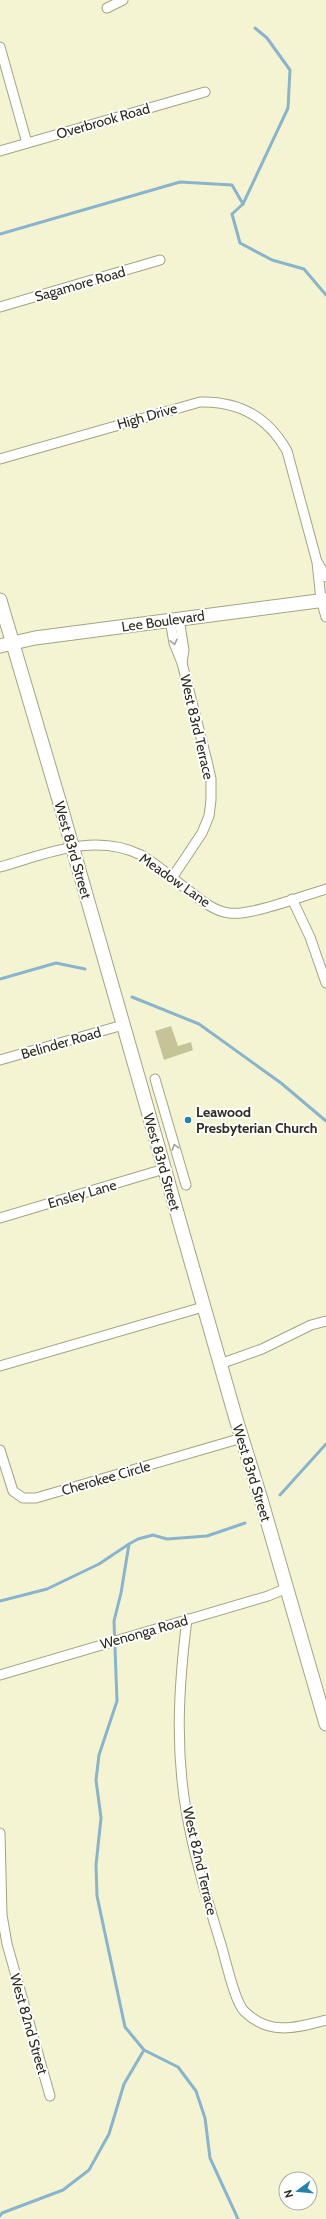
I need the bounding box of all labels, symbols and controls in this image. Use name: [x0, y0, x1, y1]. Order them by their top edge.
street label: Overbrook Road: [54, 99, 152, 143]
street label: Sagamore Road: [33, 262, 127, 306]
street label: High Drive: [115, 399, 179, 433]
street label: Lee Boulevard: [120, 606, 206, 636]
one-way arrow: [169, 638, 178, 645]
street label: West 83rd Terrace: [176, 673, 218, 781]
street label: West 83rd Street: [50, 799, 96, 901]
street label: Meadow Lane: [136, 849, 214, 911]
street label: Belinder Road: [19, 1023, 103, 1063]
place label: Leawood Presbyterian Church: [196, 1103, 318, 1137]
street label: West 83rd Street: [139, 1111, 185, 1213]
marker: Leawood Presbyterian Church: [183, 1115, 193, 1125]
one-way arrow: [171, 1144, 180, 1151]
street label: Ensley Lane: [46, 1176, 118, 1212]
street label: West 83rd Street: [229, 1422, 275, 1524]
street label: Cherokee Circle: [59, 1457, 153, 1499]
street label: Wenonga Road: [98, 1611, 190, 1653]
street label: West 82nd Terrace: [179, 1805, 221, 1917]
street label: West 82nd Street: [6, 1971, 52, 2077]
north arrow: [278, 2171, 318, 2211]
text: N: [281, 2188, 296, 2199]

